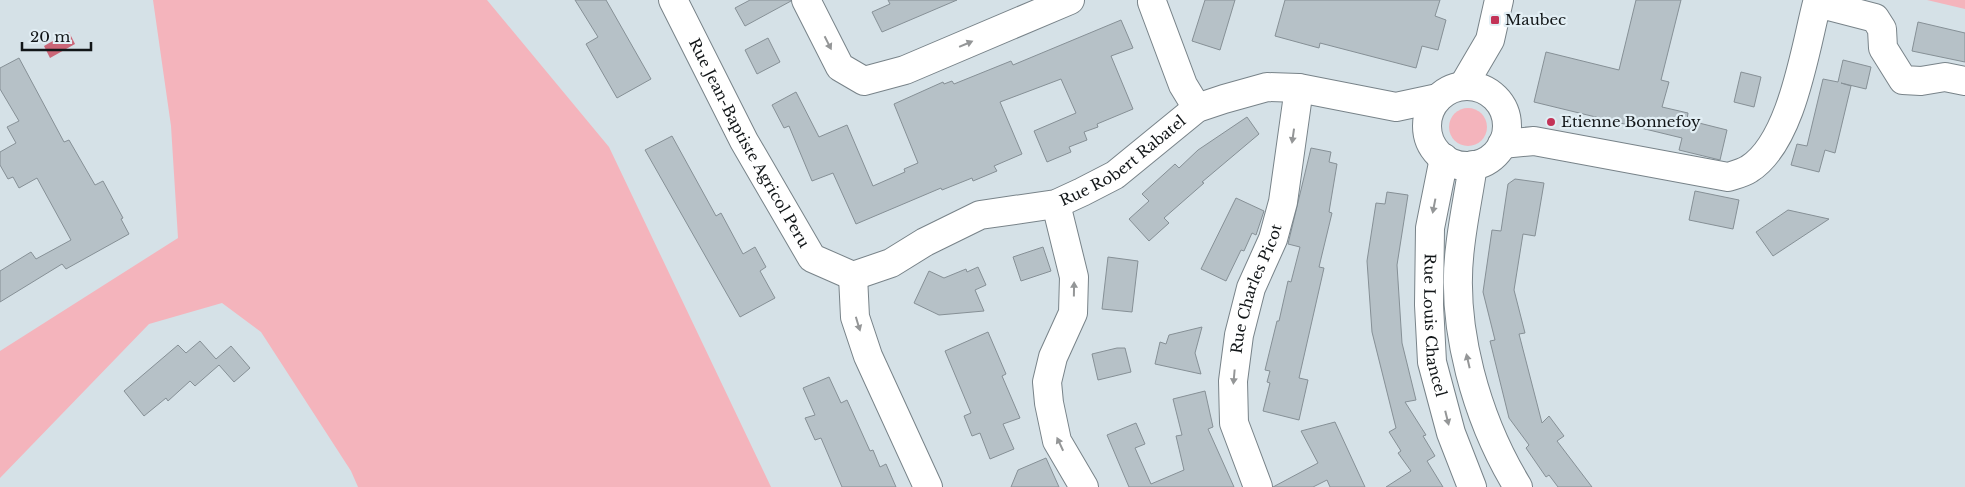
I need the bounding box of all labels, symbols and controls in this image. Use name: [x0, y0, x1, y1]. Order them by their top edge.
place label: Maubec: [1505, 10, 1566, 29]
marker: Maubec: [1489, 14, 1501, 26]
scale bar: [22, 20, 91, 52]
text: 20 m: [30, 27, 70, 46]
street label: Rue Jean-Baptiste Agricol Peru: [685, 35, 814, 251]
one-way arrow: [824, 36, 832, 51]
one-way arrow: [959, 40, 973, 48]
street label: Rue Robert Rabatel: [1056, 111, 1189, 210]
place label: Etienne Bonnefoy: [1561, 112, 1701, 131]
marker: Etienne Bonnefoy: [1545, 116, 1557, 128]
one-way arrow: [1288, 128, 1296, 144]
one-way arrow: [1430, 198, 1438, 214]
street label: Rue Charles Picot: [1227, 221, 1286, 355]
street label: Rue Louis Chancel: [1420, 253, 1451, 399]
one-way arrow: [1070, 281, 1078, 297]
one-way arrow: [854, 317, 862, 332]
one-way arrow: [1464, 354, 1472, 369]
one-way arrow: [1230, 370, 1238, 386]
one-way arrow: [1443, 411, 1451, 426]
one-way arrow: [1056, 437, 1064, 452]

